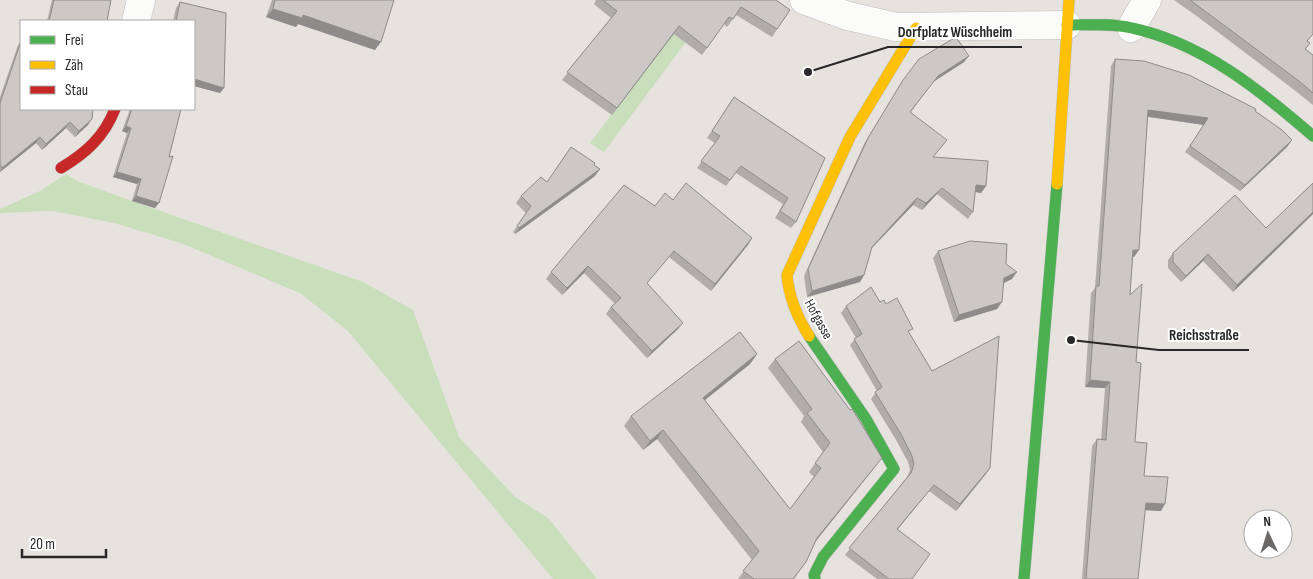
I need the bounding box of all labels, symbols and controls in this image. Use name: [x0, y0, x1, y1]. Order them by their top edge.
callout: Dorfplatz Wüschheim: [888, 17, 1022, 47]
legend: [20, 20, 195, 110]
text: Dorfplatz Wüschheim: [898, 23, 1012, 42]
text: Frei: [65, 31, 84, 50]
text: Zäh: [65, 56, 83, 75]
text: Stau: [65, 81, 88, 100]
street label: Hofgasse: [801, 296, 836, 342]
callout: Reichsstraße: [1159, 320, 1249, 350]
text: Reichsstraße: [1169, 326, 1239, 345]
north arrow: [1243, 509, 1293, 559]
text: N: [1263, 513, 1271, 530]
scale bar: [22, 526, 106, 558]
text: 20 m: [30, 535, 55, 554]

